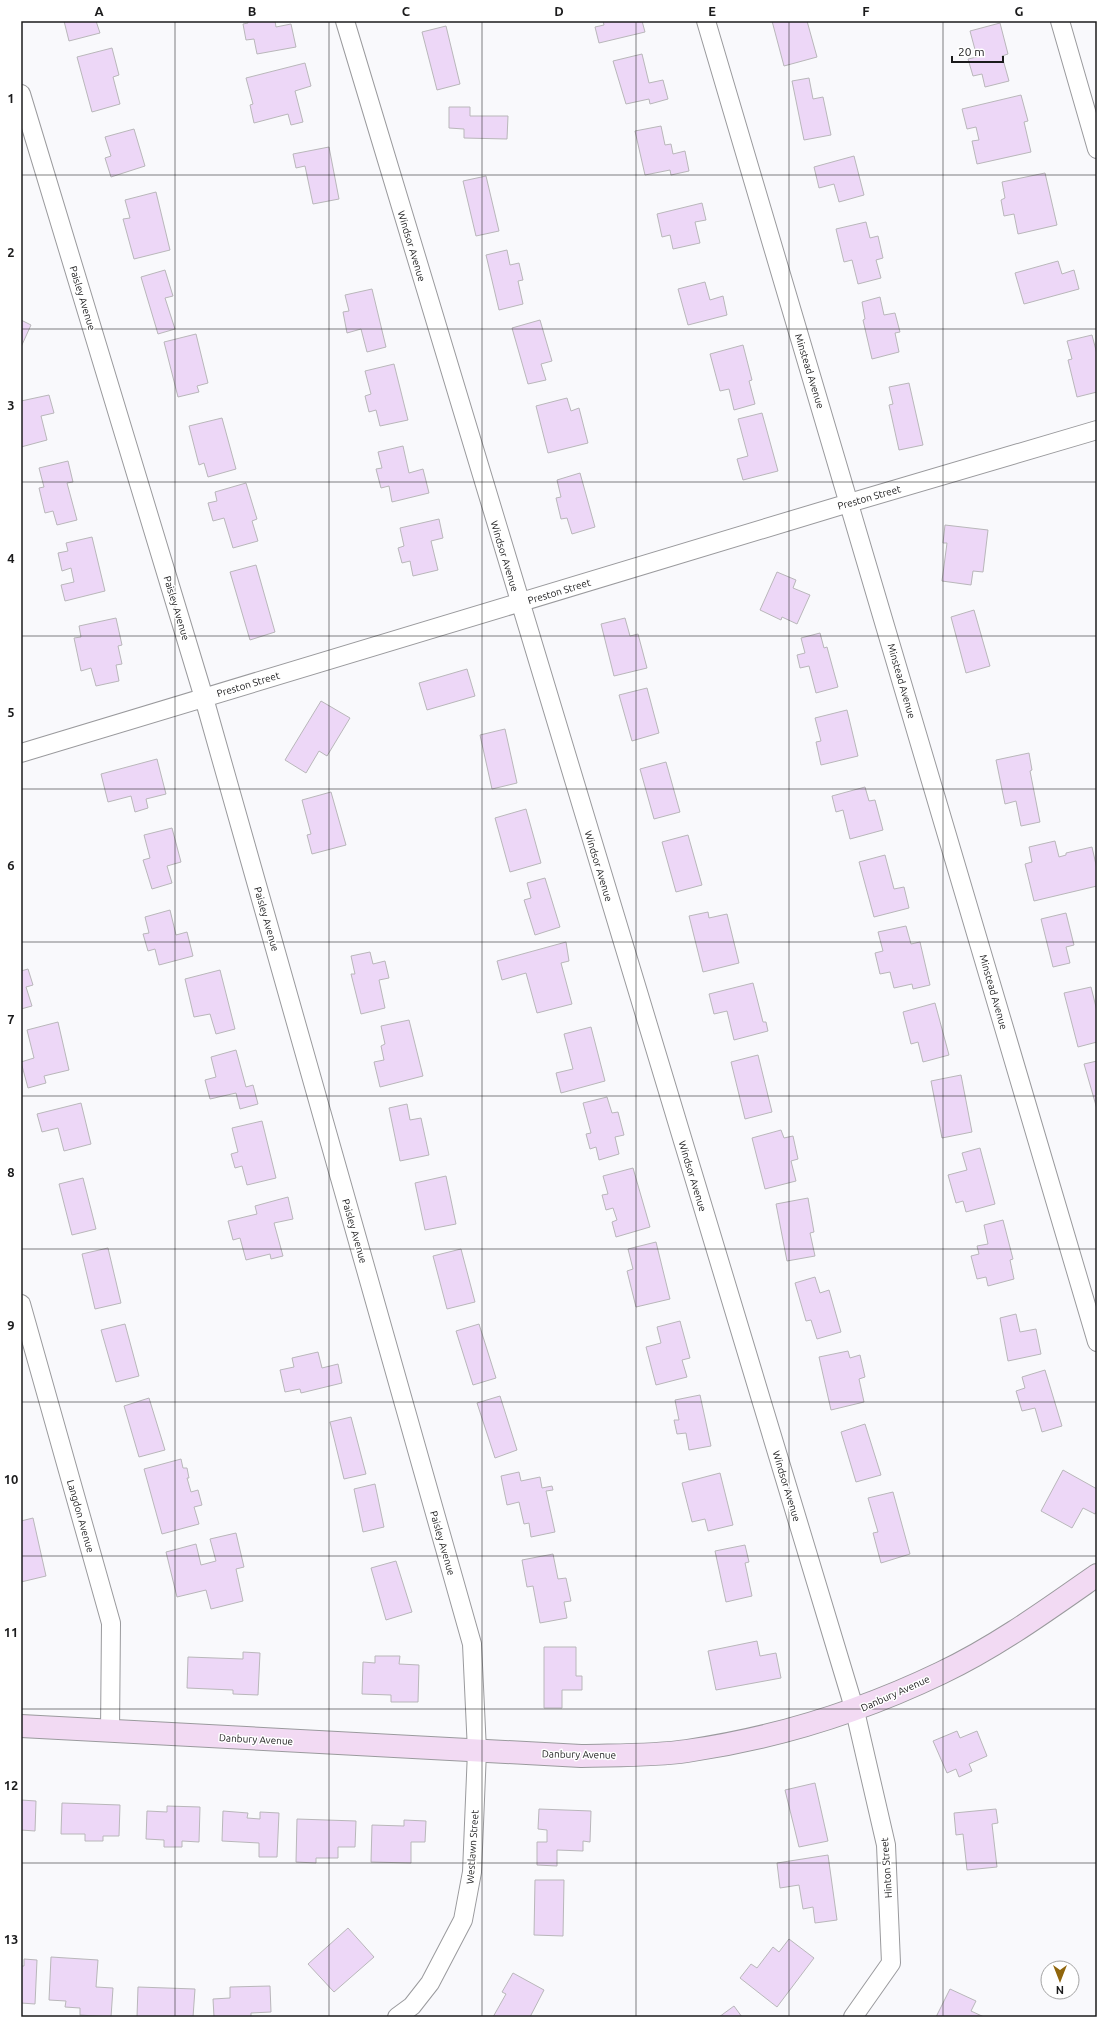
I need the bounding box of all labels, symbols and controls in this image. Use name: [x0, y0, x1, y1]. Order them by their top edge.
text: A: [94, 4, 104, 18]
text: B: [248, 4, 257, 18]
text: C: [402, 4, 411, 18]
text: D: [554, 4, 564, 18]
text: E: [708, 4, 716, 18]
text: F: [862, 4, 870, 18]
text: G: [1015, 4, 1024, 18]
scale bar: [952, 38, 1003, 64]
text: 20 m: [958, 45, 985, 58]
text: 1: [7, 91, 15, 105]
street label: Windsor Avenue: [396, 209, 428, 283]
text: 2: [7, 245, 15, 259]
street label: Paisley Avenue: [68, 265, 98, 332]
street label: Minstead Avenue: [793, 332, 826, 410]
text: 3: [7, 398, 15, 412]
street label: Preston Street: [836, 483, 902, 512]
street label: Windsor Avenue: [489, 519, 521, 593]
text: 4: [7, 551, 15, 565]
street label: Paisley Avenue: [162, 575, 192, 642]
street label: Preston Street: [526, 577, 592, 606]
street label: Minstead Avenue: [886, 642, 917, 720]
street label: Preston Street: [215, 670, 281, 699]
text: 5: [7, 705, 15, 719]
street label: Windsor Avenue: [583, 829, 615, 903]
text: 6: [7, 858, 15, 872]
street label: Paisley Avenue: [252, 886, 281, 953]
street label: Minstead Avenue: [978, 953, 1009, 1031]
text: 7: [7, 1012, 15, 1026]
street label: Windsor Avenue: [677, 1139, 709, 1213]
text: 8: [7, 1165, 15, 1179]
street label: Paisley Avenue: [340, 1198, 369, 1265]
text: 9: [7, 1318, 15, 1332]
street label: Windsor Avenue: [771, 1449, 803, 1523]
text: 10: [4, 1472, 18, 1486]
street label: Langdon Avenue: [65, 1479, 96, 1554]
street label: Paisley Avenue: [428, 1510, 457, 1577]
text: 11: [4, 1625, 18, 1639]
street label: Danbury Avenue: [859, 1673, 931, 1714]
street label: Danbury Avenue: [219, 1732, 293, 1747]
street label: Danbury Avenue: [542, 1748, 616, 1761]
text: 12: [4, 1778, 18, 1792]
street label: Westlawn Street: [464, 1810, 481, 1884]
street label: Hinton Street: [879, 1837, 894, 1899]
text: 13: [4, 1932, 18, 1946]
north arrow: [1040, 1960, 1080, 2000]
text: N: [1056, 1984, 1064, 1996]

